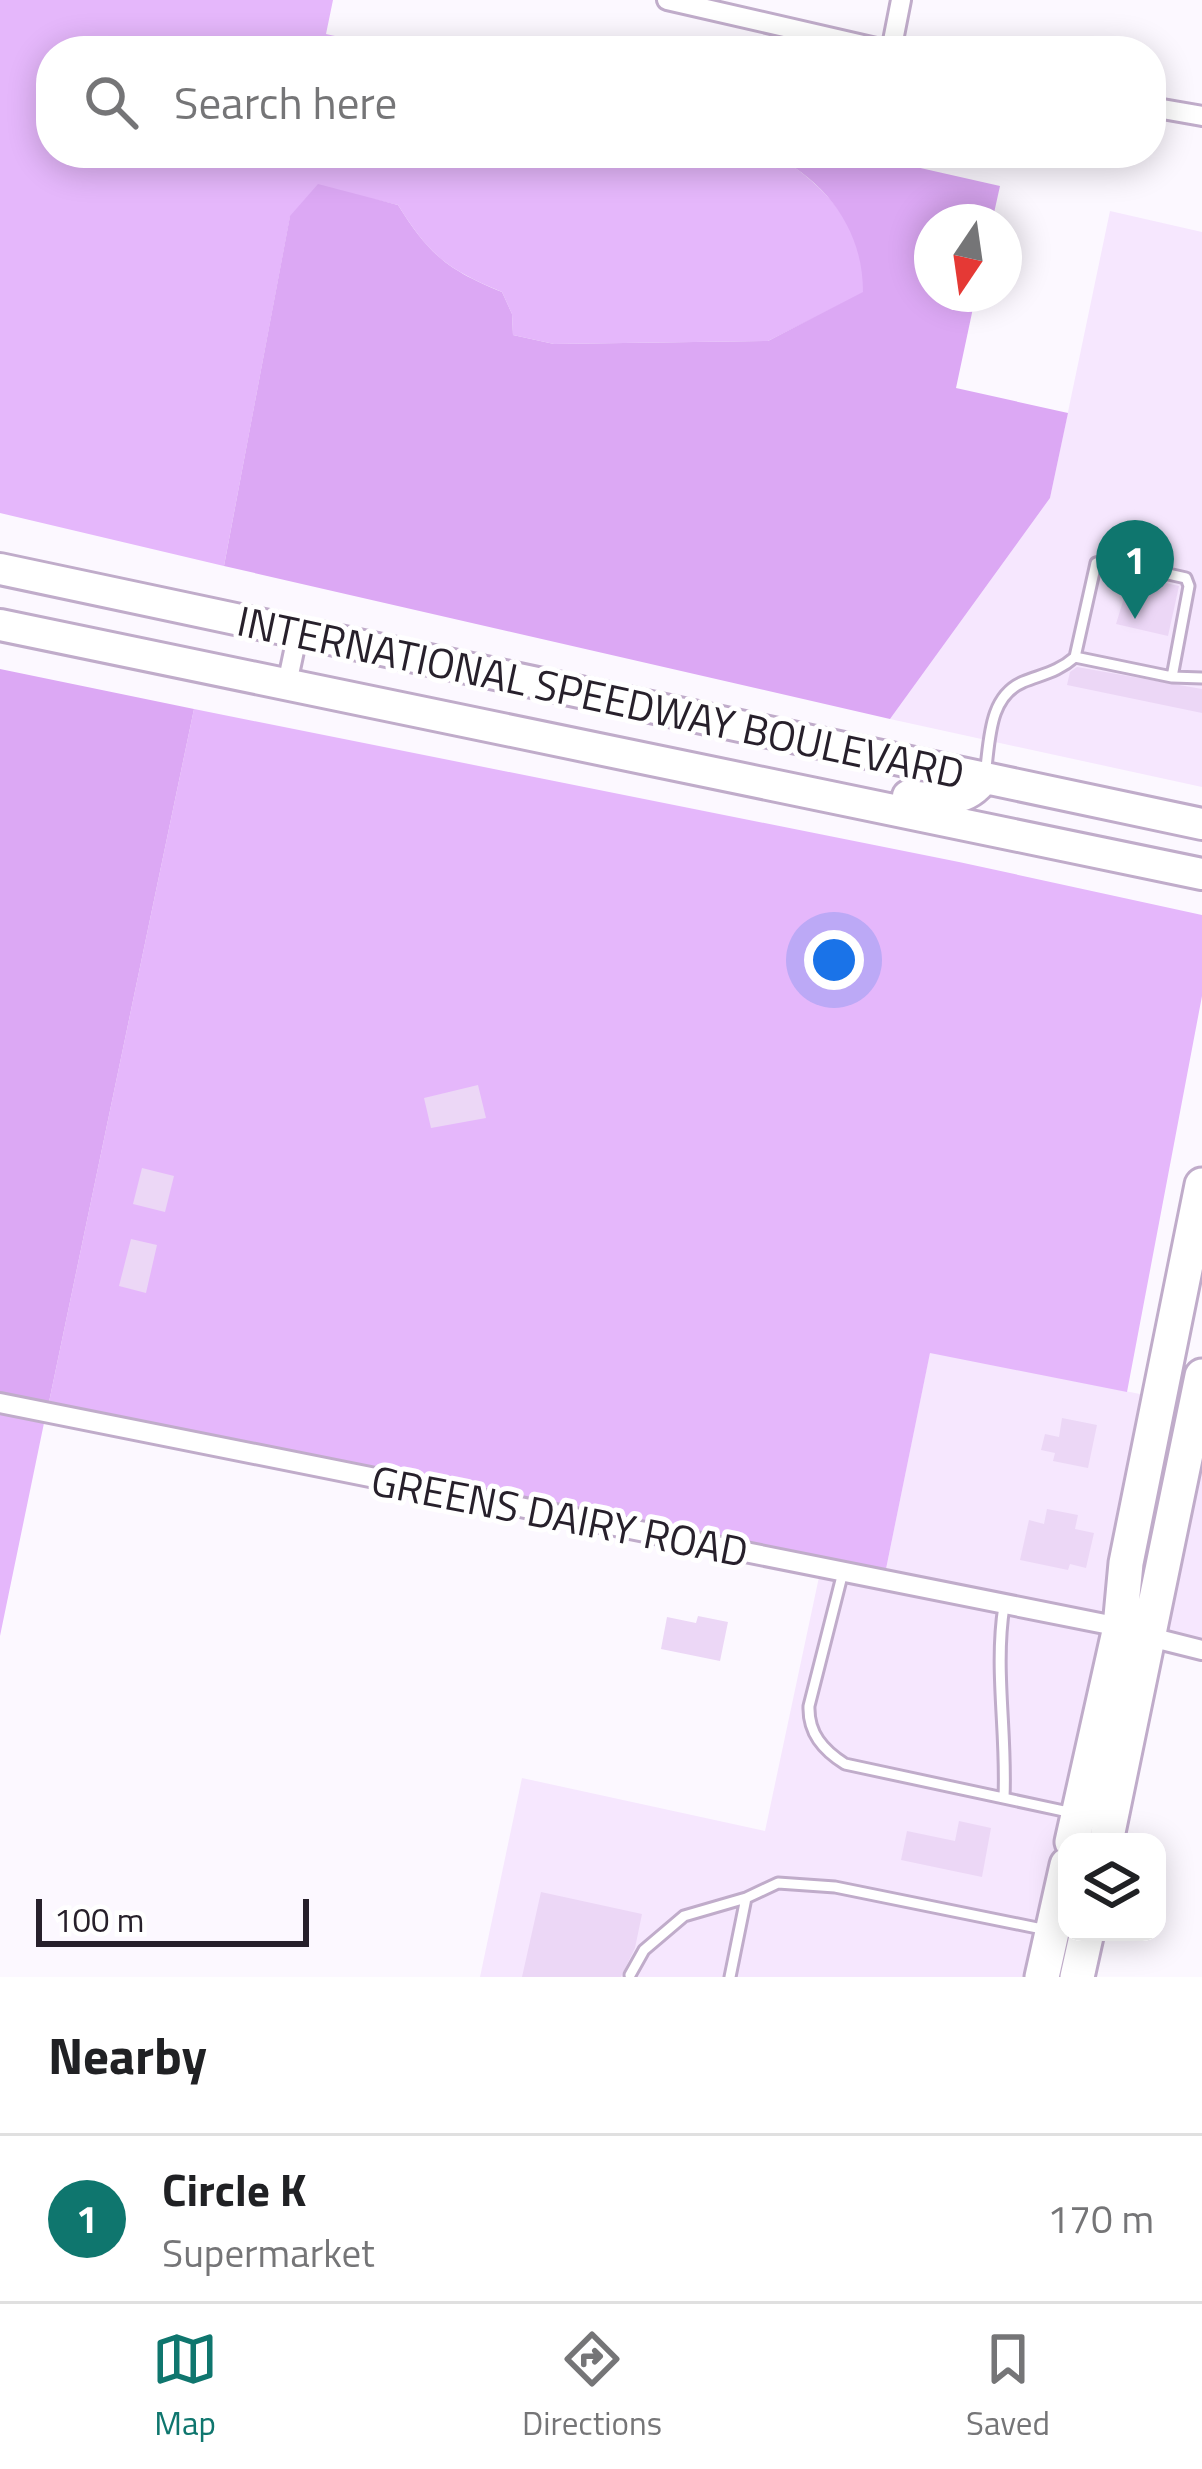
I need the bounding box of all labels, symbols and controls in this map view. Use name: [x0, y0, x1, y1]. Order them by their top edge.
search box: [36, 36, 1166, 168]
text: Search here: [174, 68, 397, 136]
icon: search: [78, 69, 144, 135]
north arrow: [914, 204, 1022, 312]
pin: 1: [1096, 520, 1174, 619]
street label: INTERNATIONAL SPEEDWAY BOULEVARD: [232, 588, 970, 804]
your location: [804, 930, 864, 990]
street label: GREENS DAIRY ROAD: [366, 1447, 754, 1583]
map controls: [1058, 1833, 1166, 1941]
button: layers: [1058, 1833, 1166, 1941]
scale bar: [36, 1893, 309, 1946]
text: 100 m: [54, 1895, 144, 1945]
text: Nearby: [48, 2016, 207, 2094]
text: Circle K: [162, 2155, 307, 2223]
text: 1: [76, 2189, 98, 2248]
text: 170 m: [1047, 2189, 1154, 2248]
text: Supermarket: [162, 2223, 375, 2282]
tab: Map: [152, 2326, 218, 2448]
tab: Directions: [522, 2326, 662, 2448]
tab: Saved: [966, 2326, 1050, 2448]

